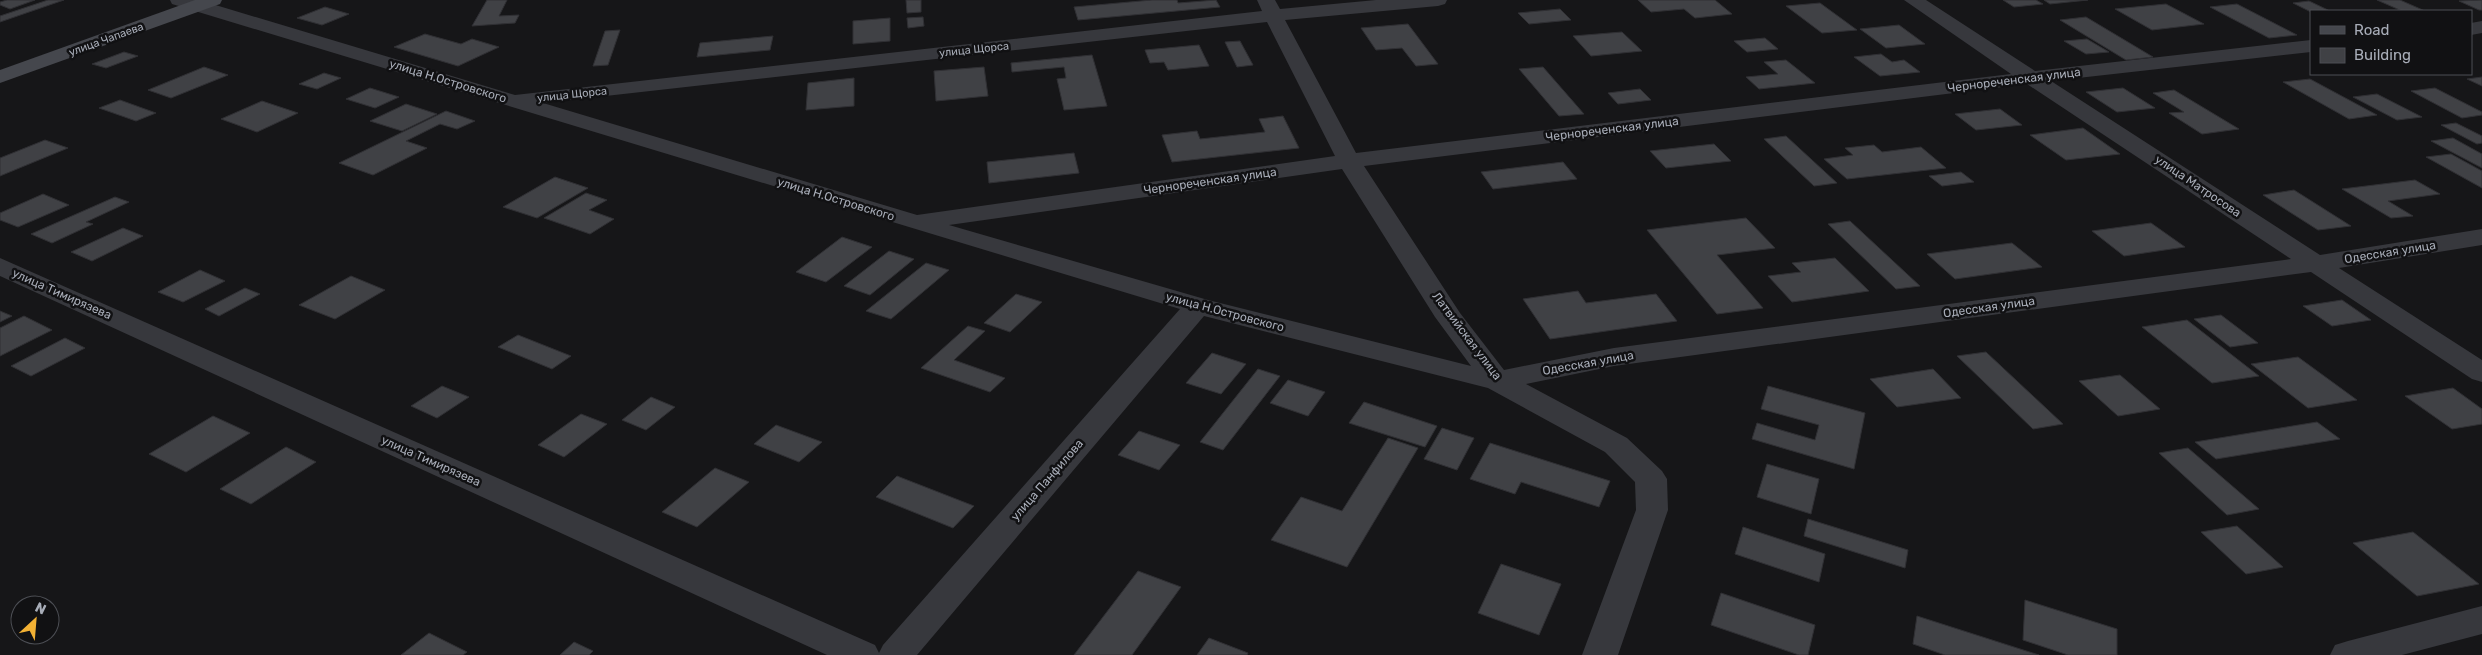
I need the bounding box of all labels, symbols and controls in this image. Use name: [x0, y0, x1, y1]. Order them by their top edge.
legend: [2310, 10, 2472, 75]
street label: улица Чапаева: [67, 20, 145, 59]
text: Road: [2354, 21, 2390, 39]
street label: улица Щорса: [939, 39, 1010, 60]
text: Building: [2354, 46, 2411, 64]
street label: улица Н.Островского: [388, 56, 508, 106]
street label: Чернореченская улица: [1947, 65, 2081, 95]
street label: улица Щорса: [537, 84, 608, 105]
street label: Чернореченская улица: [1545, 114, 1679, 144]
street label: улица Матросова: [2152, 152, 2244, 220]
street label: Чернореченская улица: [1143, 165, 1277, 197]
street label: улица Н.Островского: [776, 174, 896, 224]
street label: Одесская улица: [2343, 238, 2437, 266]
street label: улица Тимирязева: [10, 266, 114, 322]
street label: улица Н.Островского: [1164, 289, 1286, 335]
street label: Латвийская улица: [1429, 289, 1505, 383]
street label: Одесская улица: [1942, 294, 2036, 320]
street label: Одесская улица: [1541, 348, 1635, 378]
street label: улица Тимирязева: [379, 433, 483, 489]
street label: улица Панфилова: [1008, 437, 1086, 523]
north arrow: [10, 595, 60, 645]
text: N: [32, 599, 49, 619]

